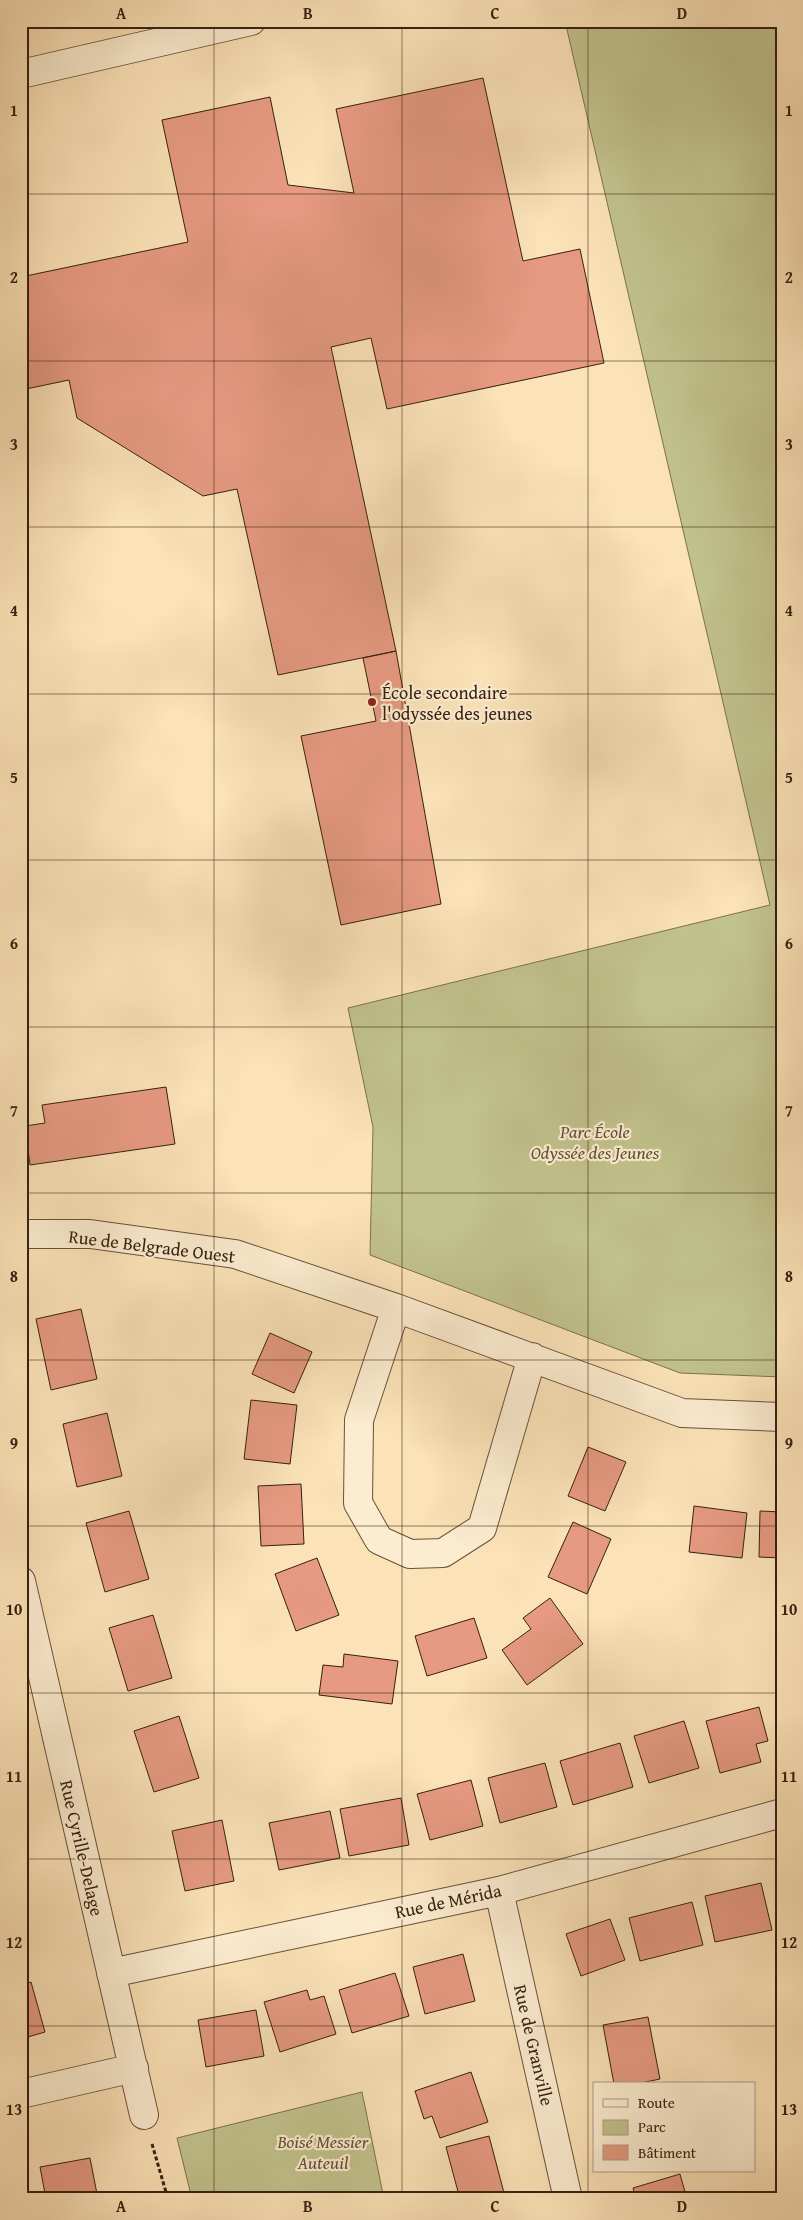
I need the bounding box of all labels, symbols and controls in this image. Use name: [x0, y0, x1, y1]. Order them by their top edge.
text: A: [116, 1, 127, 25]
text: B: [303, 1, 313, 25]
text: C: [490, 1, 500, 25]
text: D: [677, 1, 687, 25]
text: 1: [10, 98, 18, 122]
text: 1: [785, 98, 793, 122]
text: 2: [10, 265, 18, 289]
text: 2: [785, 265, 793, 289]
text: 3: [10, 432, 18, 456]
text: 3: [785, 432, 793, 456]
text: 4: [10, 598, 18, 622]
text: 4: [785, 598, 793, 622]
place label: École secondaire l'odyssée des jeunes: [382, 679, 532, 727]
marker: École secondaire l'odyssée des jeunes: [366, 696, 378, 708]
text: 5: [10, 765, 18, 789]
text: 5: [785, 765, 793, 789]
text: 6: [10, 931, 18, 955]
text: 6: [785, 931, 793, 955]
text: 7: [10, 1098, 18, 1122]
text: 7: [785, 1098, 793, 1122]
park label: Parc École Odyssée des Jeunes: [531, 1118, 660, 1166]
street label: Rue de Belgrade Ouest: [67, 1222, 237, 1270]
text: 8: [10, 1264, 18, 1288]
text: 8: [785, 1264, 793, 1288]
text: 9: [10, 1431, 18, 1455]
text: 9: [785, 1431, 793, 1455]
text: 10: [6, 1597, 22, 1621]
text: 10: [781, 1597, 797, 1621]
text: 11: [6, 1764, 22, 1788]
text: 11: [781, 1764, 797, 1788]
street label: Rue Cyrille-Delage: [53, 1777, 111, 1919]
street label: Rue de Mérida: [392, 1876, 504, 1925]
text: 12: [6, 1930, 22, 1954]
text: 12: [781, 1930, 797, 1954]
street label: Rue de Granville: [507, 1982, 561, 2108]
legend: [593, 2082, 756, 2172]
text: Route: [638, 2092, 675, 2113]
text: 13: [6, 2097, 22, 2121]
text: 13: [781, 2097, 797, 2121]
text: Parc: [638, 2116, 666, 2137]
park label: Boisé Messier Auteuil: [276, 2128, 370, 2176]
text: Bâtiment: [638, 2142, 697, 2163]
text: A: [116, 2194, 127, 2218]
text: B: [303, 2194, 313, 2218]
text: C: [490, 2194, 500, 2218]
text: D: [677, 2194, 687, 2218]

